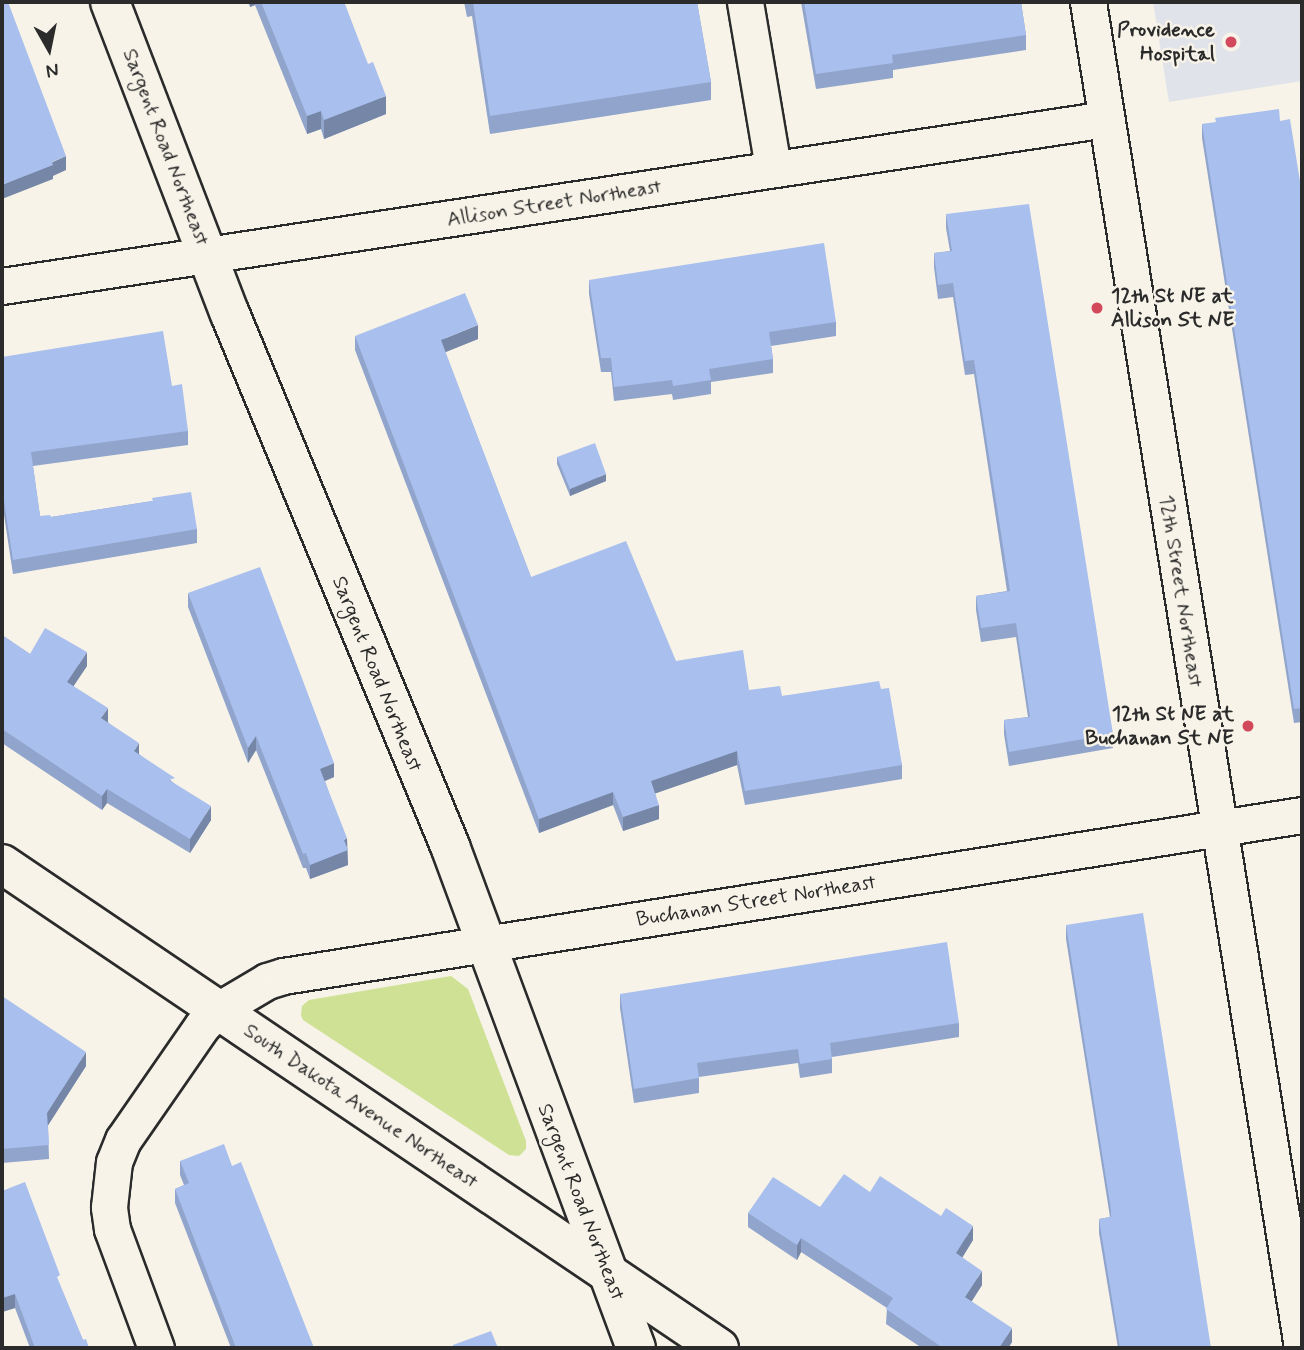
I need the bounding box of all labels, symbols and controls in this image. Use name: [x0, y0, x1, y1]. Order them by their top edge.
north arrow: [14, 14, 84, 84]
place label: Providence Hospital: [1117, 17, 1215, 67]
marker: Providence Hospital: [1221, 32, 1241, 52]
street label: Sargent Road Northeast: [117, 46, 215, 248]
text: N: [44, 57, 61, 84]
street label: Allison Street Northeast: [445, 174, 663, 232]
place label: 12th St NE at Allison St NE: [1111, 283, 1234, 333]
marker: 12th St NE at Allison St NE: [1089, 300, 1105, 316]
street label: 12th Street Northeast: [1153, 493, 1209, 689]
street label: Sargent Road Northeast: [327, 573, 427, 775]
place label: 12th St NE at Buchanan St NE: [1090, 701, 1234, 751]
marker: 12th St NE at Buchanan St NE: [1240, 718, 1256, 734]
street label: Buchanan Street Northeast: [635, 870, 877, 932]
street label: South Dakota Avenue Northeast: [239, 1018, 483, 1194]
street label: Sargent Road Northeast: [532, 1101, 630, 1303]

